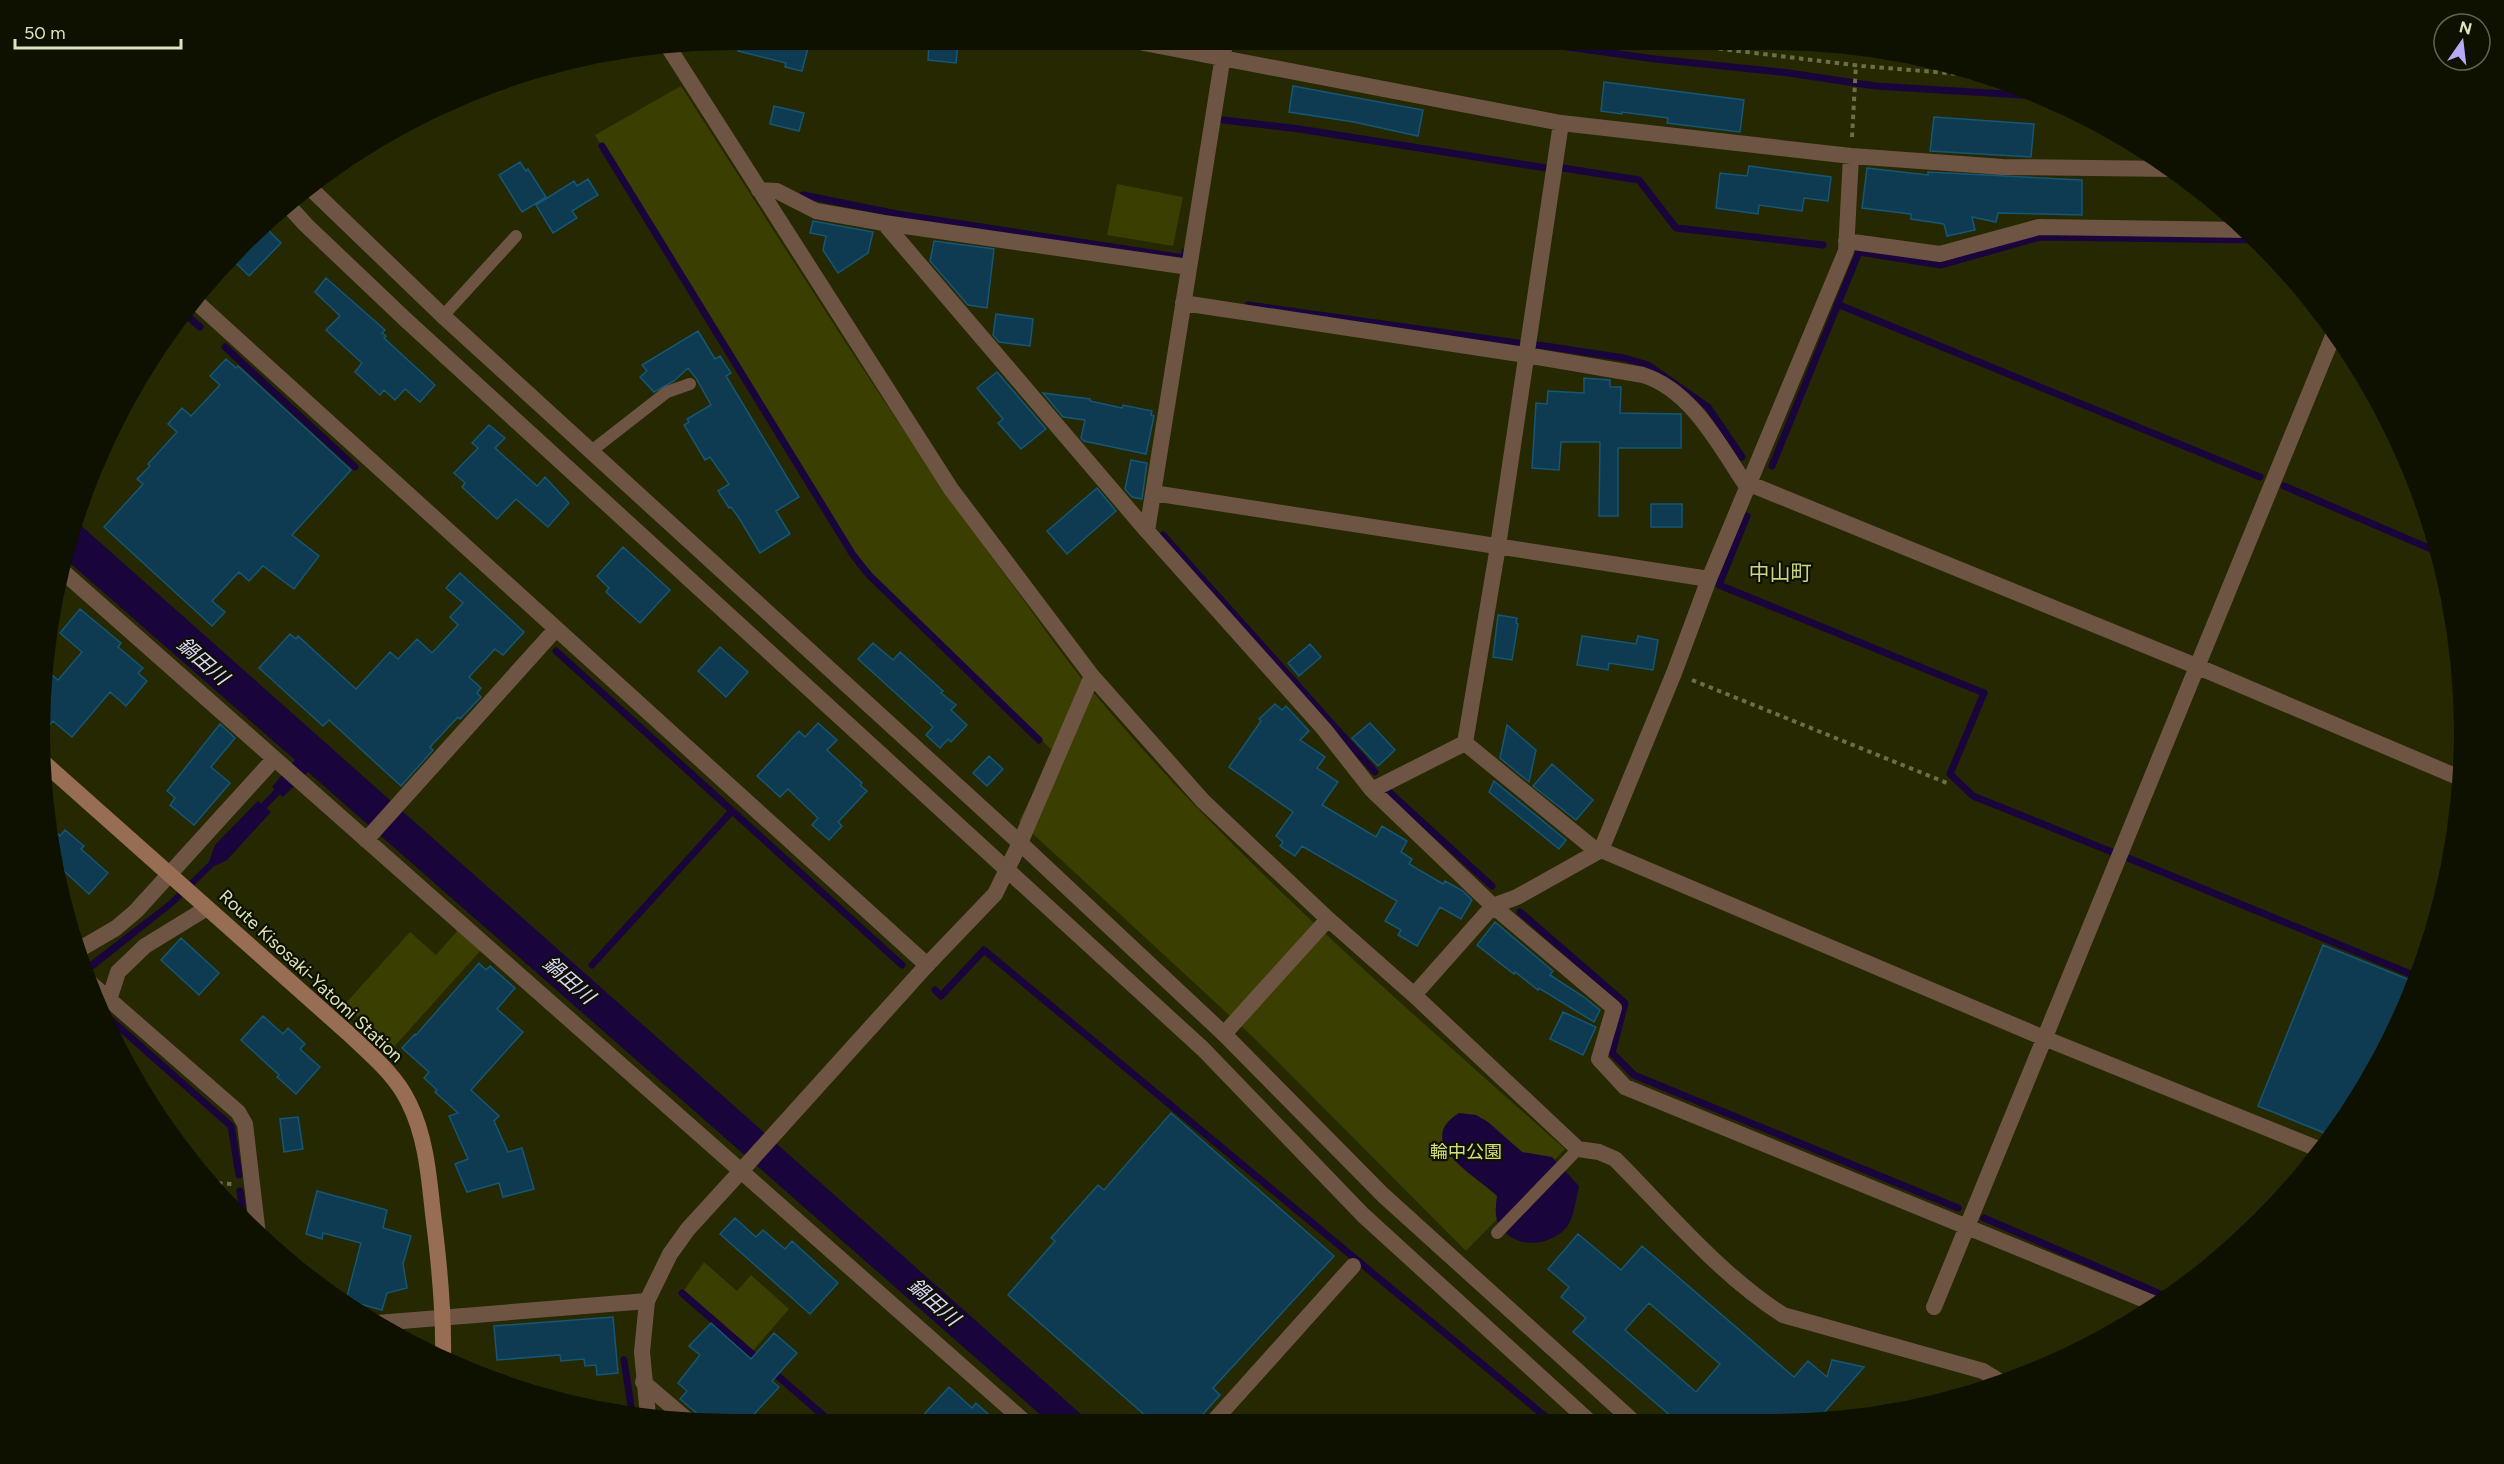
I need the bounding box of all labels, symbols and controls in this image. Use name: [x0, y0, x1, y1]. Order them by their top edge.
scale bar: [15, 12, 182, 50]
north arrow: [2432, 12, 2492, 72]
text: N: [2457, 17, 2474, 39]
text: 50 m: [24, 22, 66, 44]
district label: 中山町: [1749, 560, 1812, 585]
water label: 鍋田川: [172, 632, 235, 691]
street label: Route Kisosaki-Yatomi Station: [215, 885, 407, 1067]
water label: 鍋田川: [538, 951, 601, 1010]
park label: 輪中公園: [1430, 1141, 1502, 1163]
water label: 鍋田川: [903, 1273, 966, 1332]

